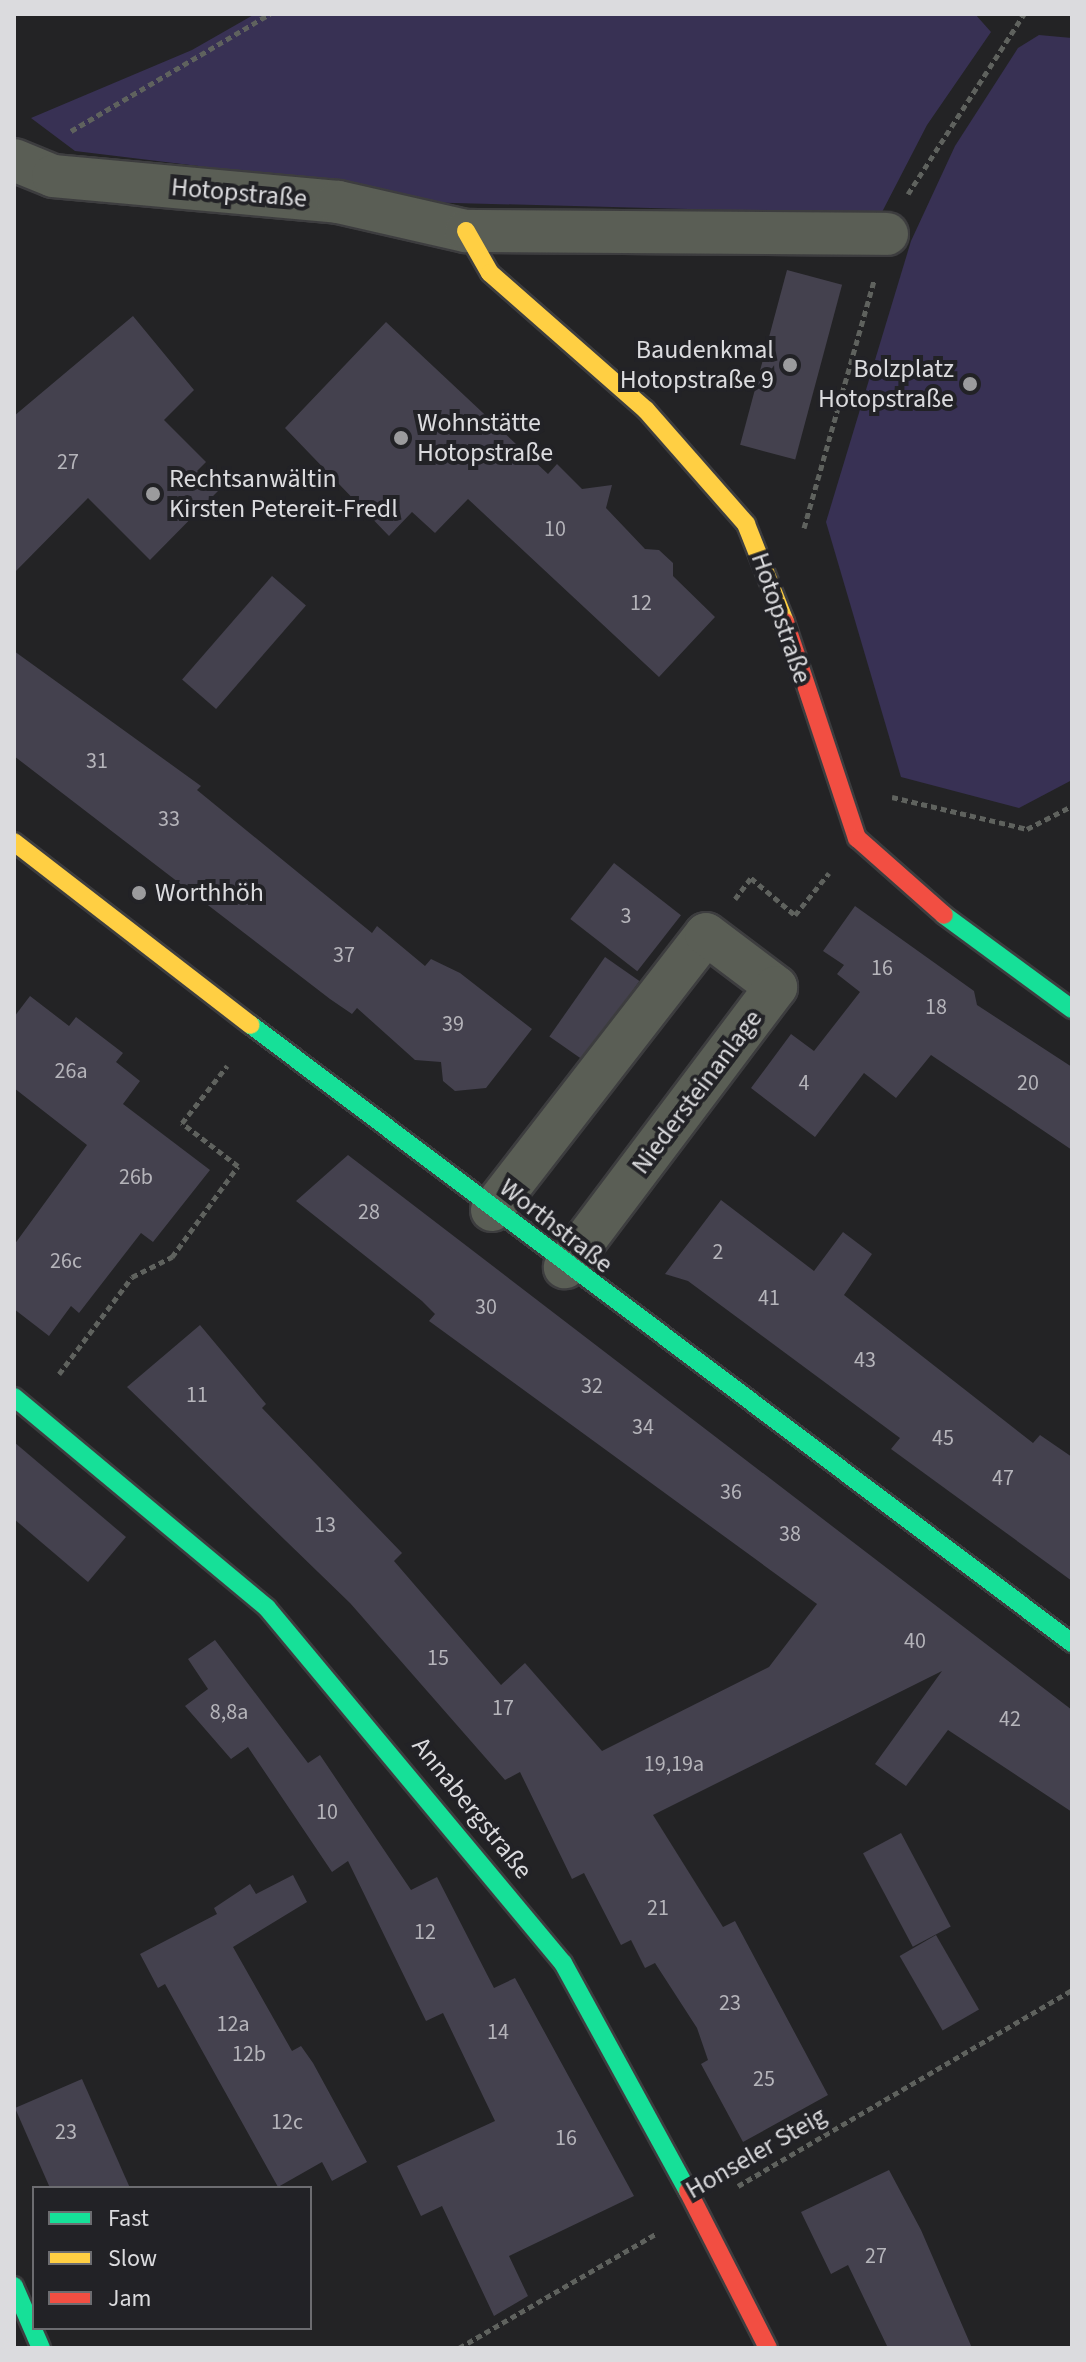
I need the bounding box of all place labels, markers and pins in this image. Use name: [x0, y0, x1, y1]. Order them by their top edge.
place label: Baudenkmal Hotopstraße 9: [620, 334, 774, 396]
place label: Bolzplatz Hotopstraße: [818, 353, 954, 414]
marker: Baudenkmal Hotopstraße 9: [781, 356, 799, 374]
marker: Bolzplatz Hotopstraße: [961, 375, 979, 393]
place label: Wohnstätte Hotopstraße: [417, 407, 553, 468]
marker: Wohnstätte Hotopstraße: [392, 429, 410, 447]
place label: Rechtsanwältin Kirsten Petereit-Fredl: [169, 463, 398, 524]
marker: Rechtsanwältin Kirsten Petereit-Fredl: [144, 485, 162, 503]
place label: Worthhöh: [155, 877, 264, 909]
marker: Worthhöh: [130, 884, 148, 902]

